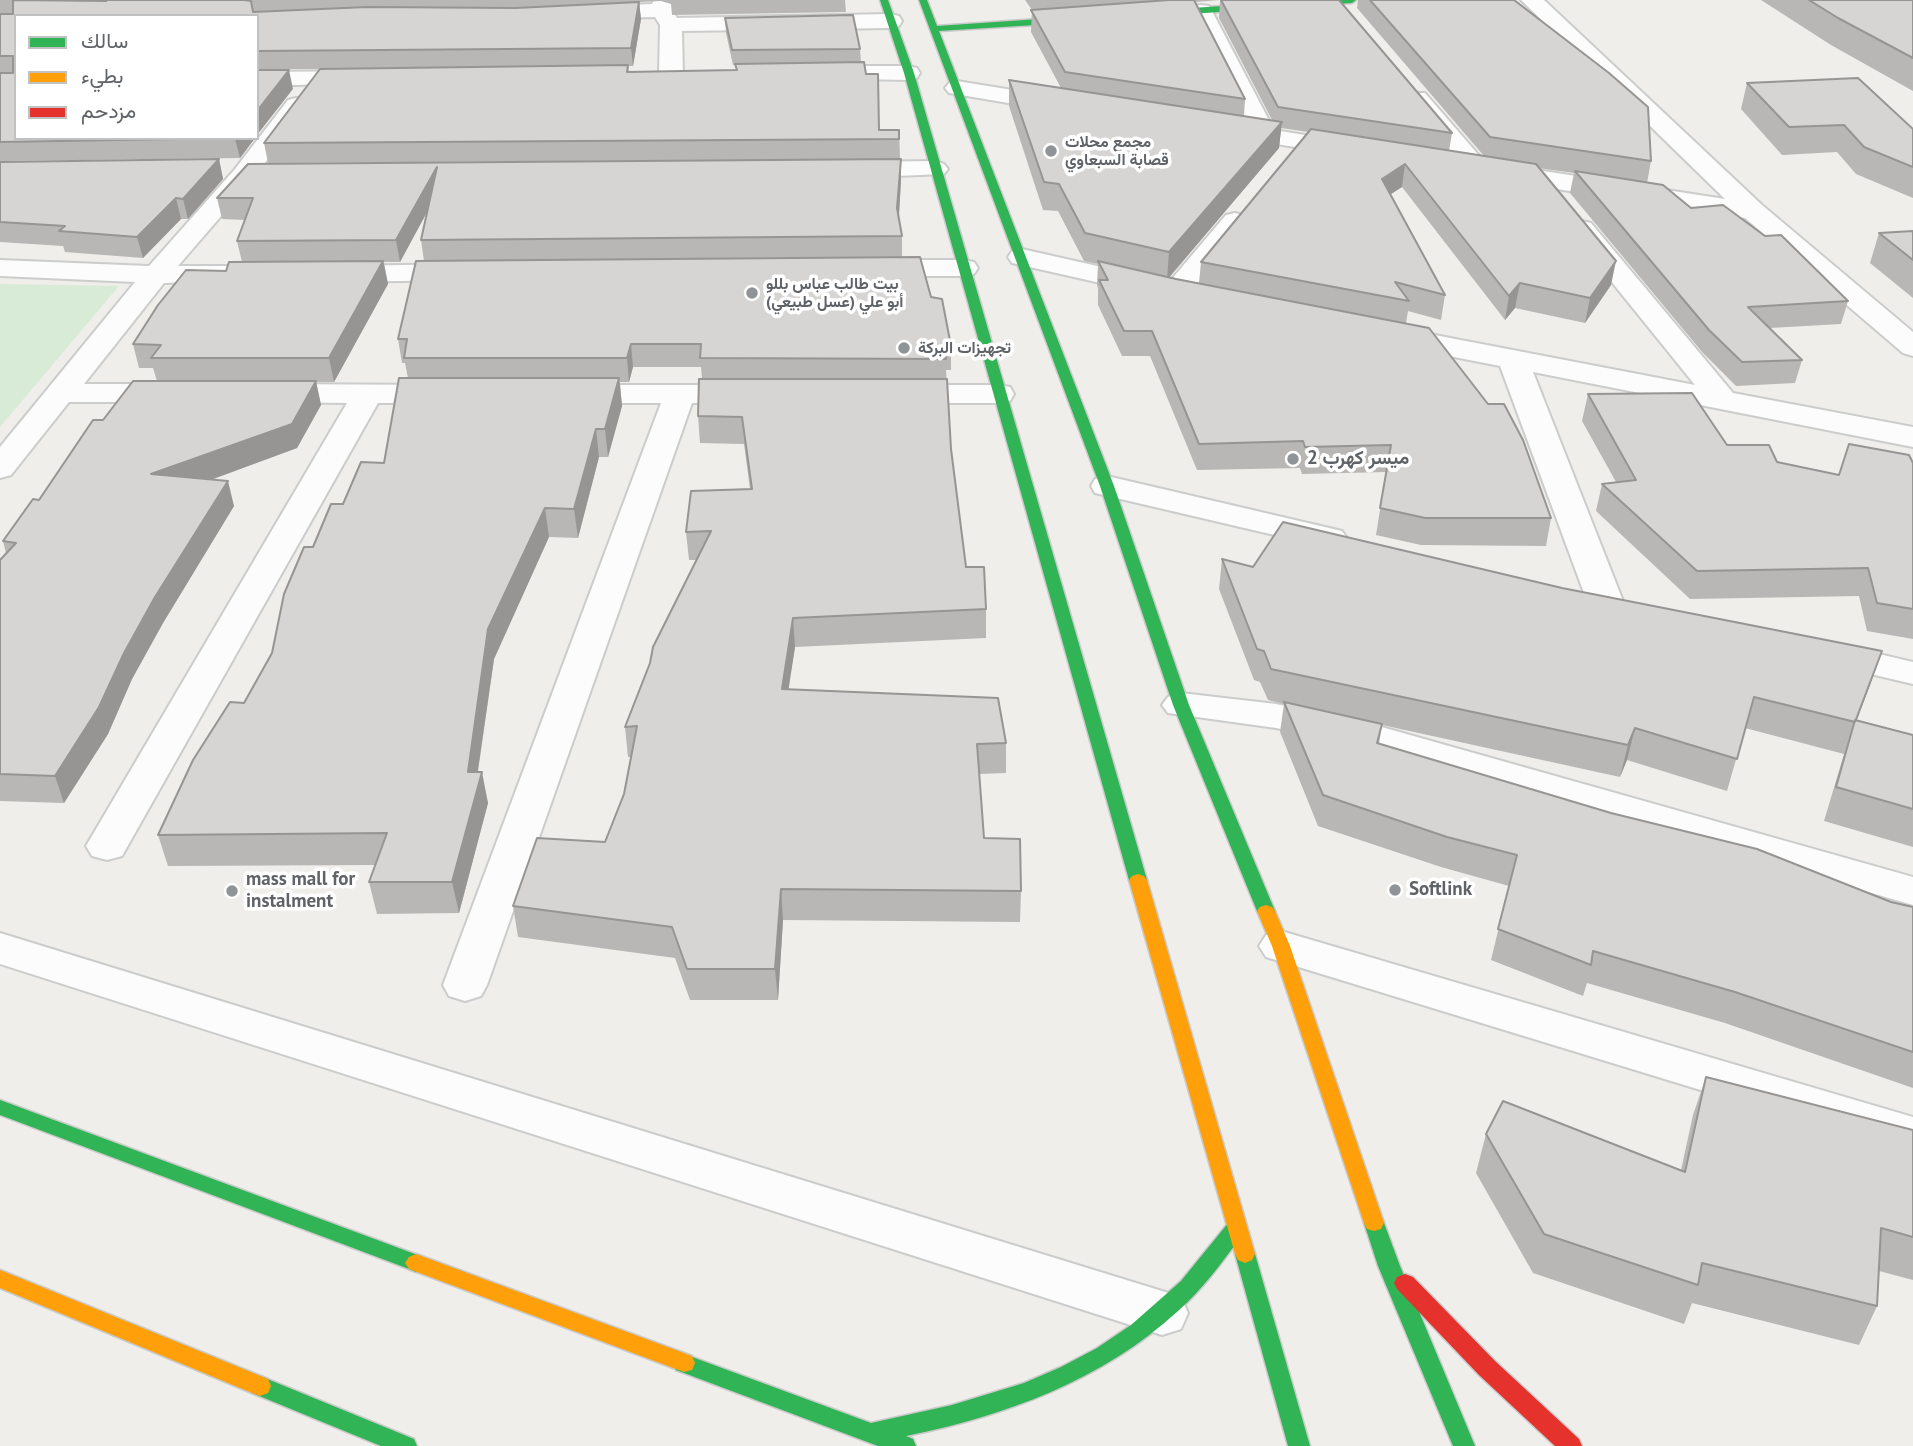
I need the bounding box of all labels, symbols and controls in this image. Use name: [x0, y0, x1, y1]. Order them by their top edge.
legend: [14, 14, 259, 140]
text: سالك: [81, 27, 128, 54]
text: بطيء: [81, 62, 124, 89]
text: مزدحم: [81, 97, 136, 124]
place label: مجمع محلات قصابة السبعاوي: [1065, 132, 1169, 170]
marker: مجمع محلات قصابة السبعاوي: [1043, 143, 1059, 159]
place label: بيت طالب عباس بللو أبو علي (عسل طبيعي): [766, 274, 903, 312]
marker: بيت طالب عباس بللو أبو علي (عسل طبيعي): [744, 285, 760, 301]
place label: تجهيزات البركة: [918, 338, 1011, 358]
marker: تجهيزات البركة: [896, 340, 912, 356]
place label: ميسر كهرب 2: [1307, 448, 1409, 470]
marker: ميسر كهرب 2: [1285, 451, 1301, 467]
place label: mass mall for instalment: [246, 869, 355, 913]
place label: Softlink: [1409, 879, 1472, 901]
marker: Softlink: [1387, 882, 1403, 898]
marker: mass mall for instalment: [224, 883, 240, 899]

